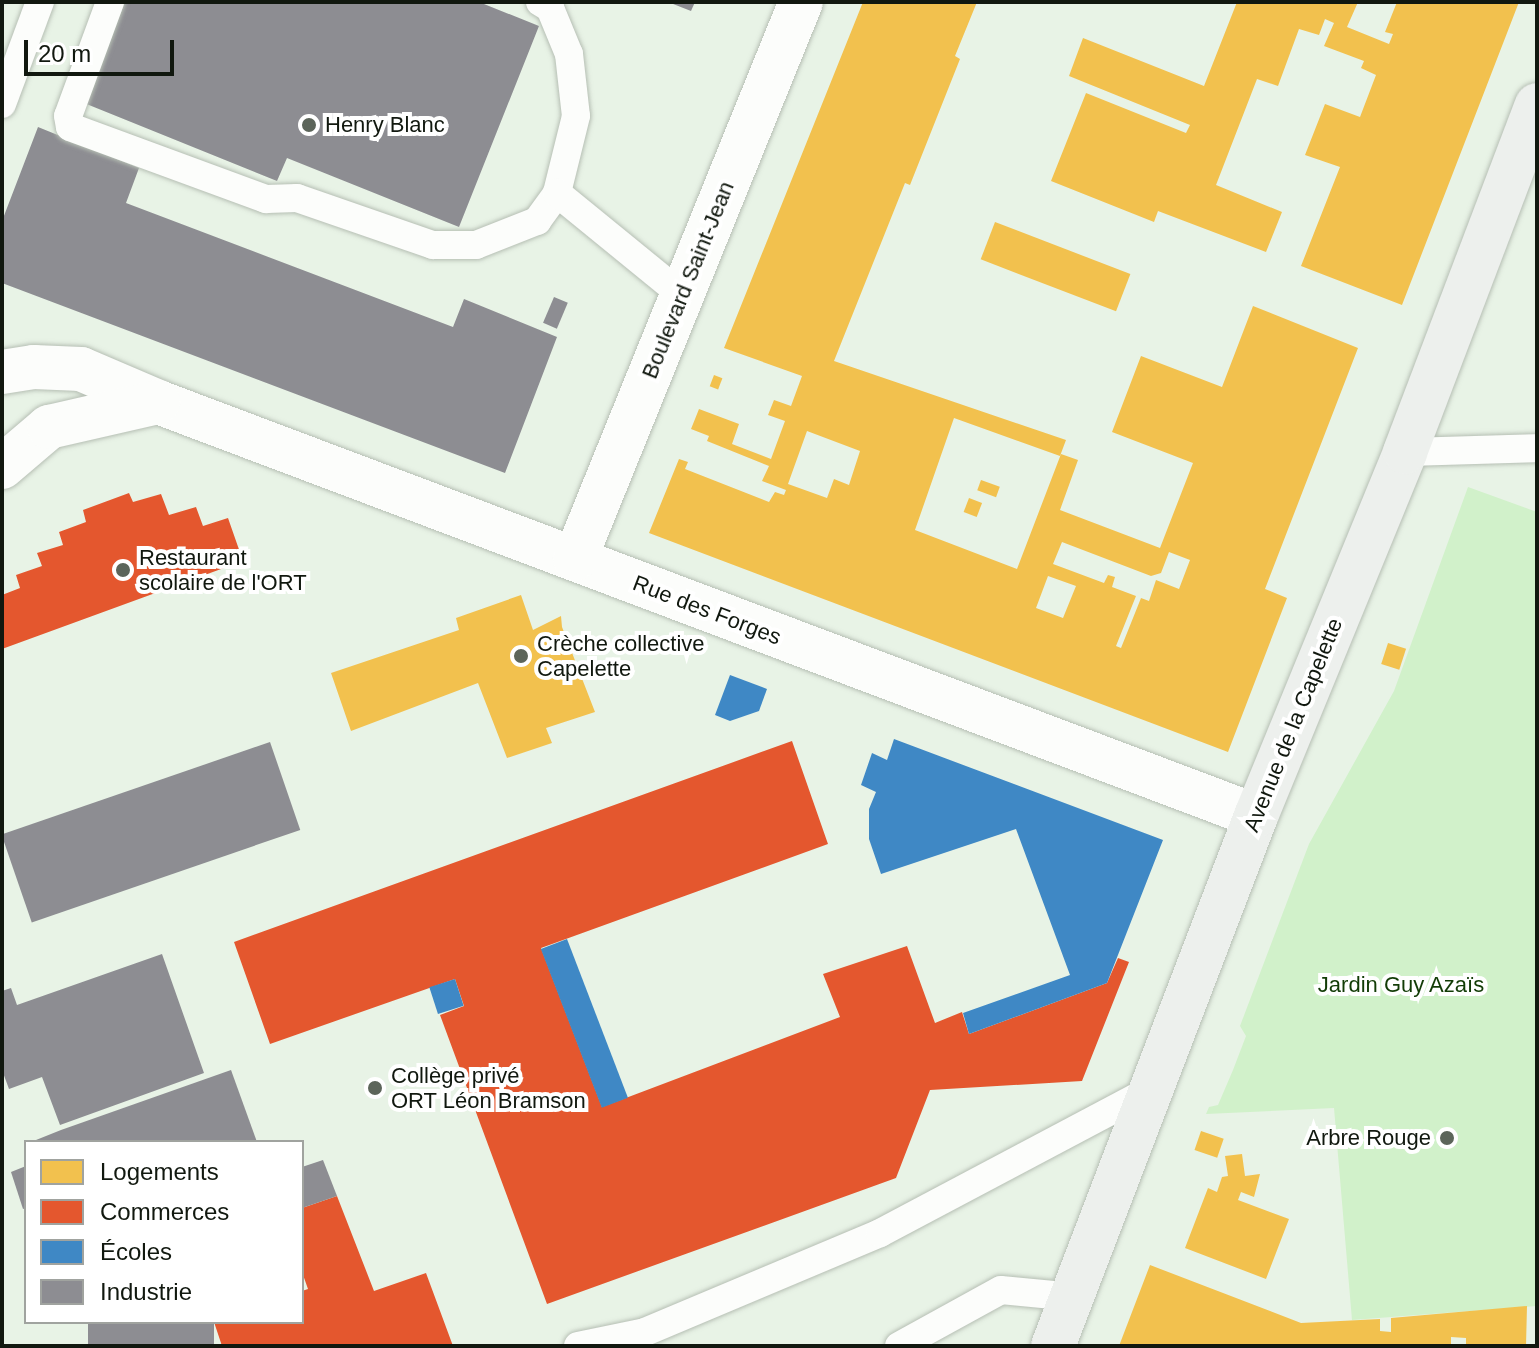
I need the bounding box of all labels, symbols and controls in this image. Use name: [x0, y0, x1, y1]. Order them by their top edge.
scale bar: [28, 24, 178, 74]
text: 20 m: [38, 40, 91, 67]
place label: Henry Blanc: [325, 112, 445, 138]
marker: Henry Blanc: [300, 116, 318, 134]
street label: Boulevard Saint-Jean: [636, 178, 740, 382]
place label: Restaurant scolaire de l'ORT: [139, 544, 307, 596]
marker: Restaurant scolaire de l'ORT: [114, 561, 132, 579]
street label: Rue des Forges: [629, 570, 785, 650]
street label: Avenue de la Capelette: [1238, 614, 1348, 836]
place label: Crèche collective Capelette: [537, 630, 705, 682]
marker: Crèche collective Capelette: [512, 647, 530, 665]
park label: Jardin Guy Azaïs: [1317, 972, 1485, 998]
place label: Collège privé ORT Léon Bramson: [391, 1062, 586, 1114]
marker: Collège privé ORT Léon Bramson: [366, 1079, 384, 1097]
place label: Arbre Rouge: [1306, 1125, 1431, 1151]
marker: Arbre Rouge: [1438, 1129, 1456, 1147]
legend: [24, 1140, 304, 1324]
text: Logements: [100, 1158, 219, 1185]
text: Commerces: [100, 1198, 229, 1225]
text: Écoles: [100, 1238, 172, 1265]
text: Industrie: [100, 1278, 192, 1305]

